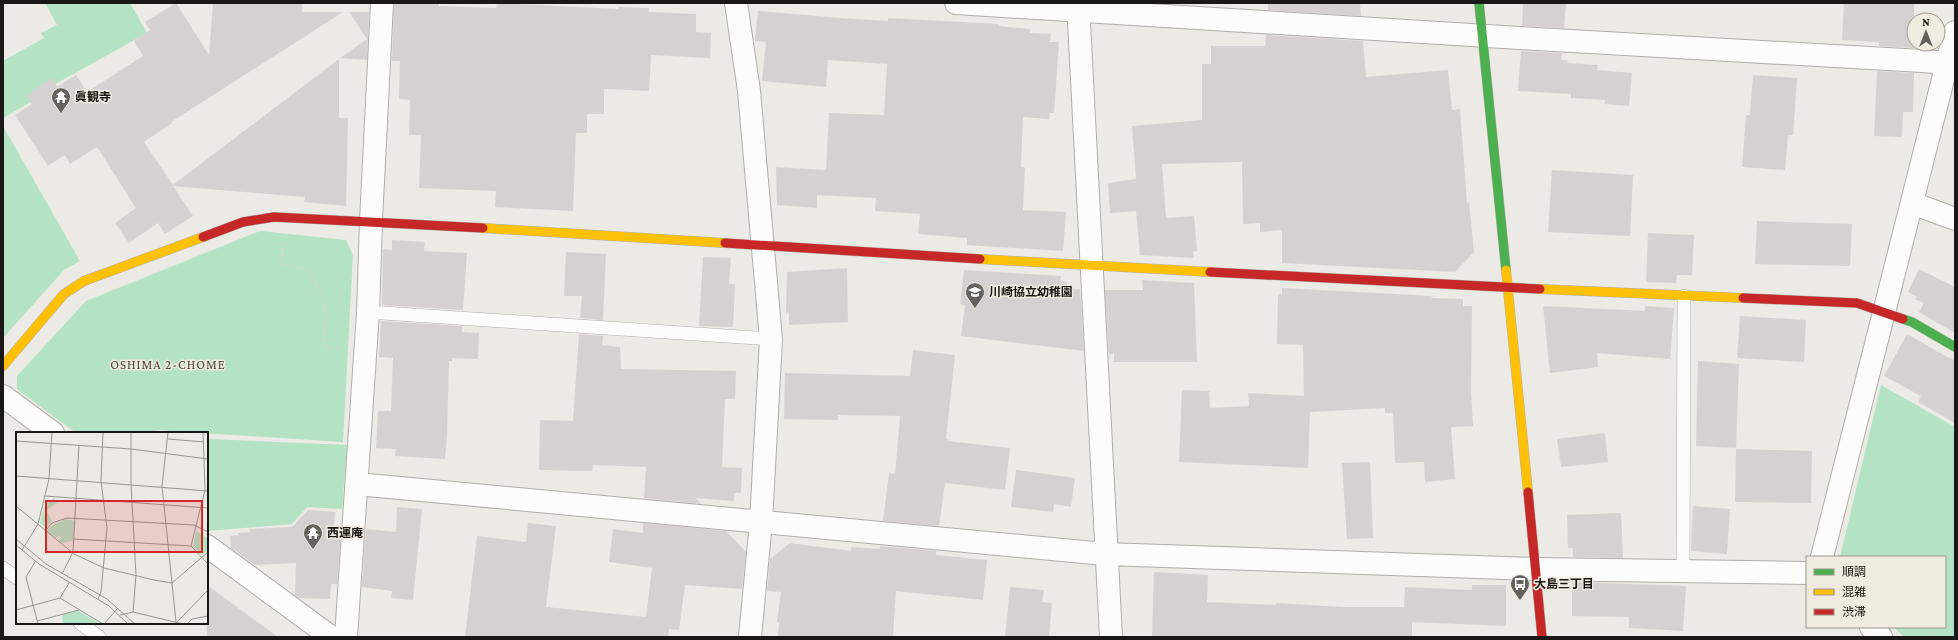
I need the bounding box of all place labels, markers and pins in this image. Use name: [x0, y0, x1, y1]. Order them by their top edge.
temple icon: 眞観寺: [50, 86, 72, 114]
place label: 眞観寺: [75, 90, 111, 104]
school or university icon: 川崎協立幼稚園: [964, 281, 986, 309]
place label: 川崎協立幼稚園: [989, 285, 1073, 299]
temple icon: 西運庵: [302, 522, 324, 550]
place label: 西運庵: [327, 526, 363, 540]
bus stop icon: 大島三丁目: [1509, 573, 1531, 601]
place label: 大島三丁目: [1534, 577, 1594, 591]

